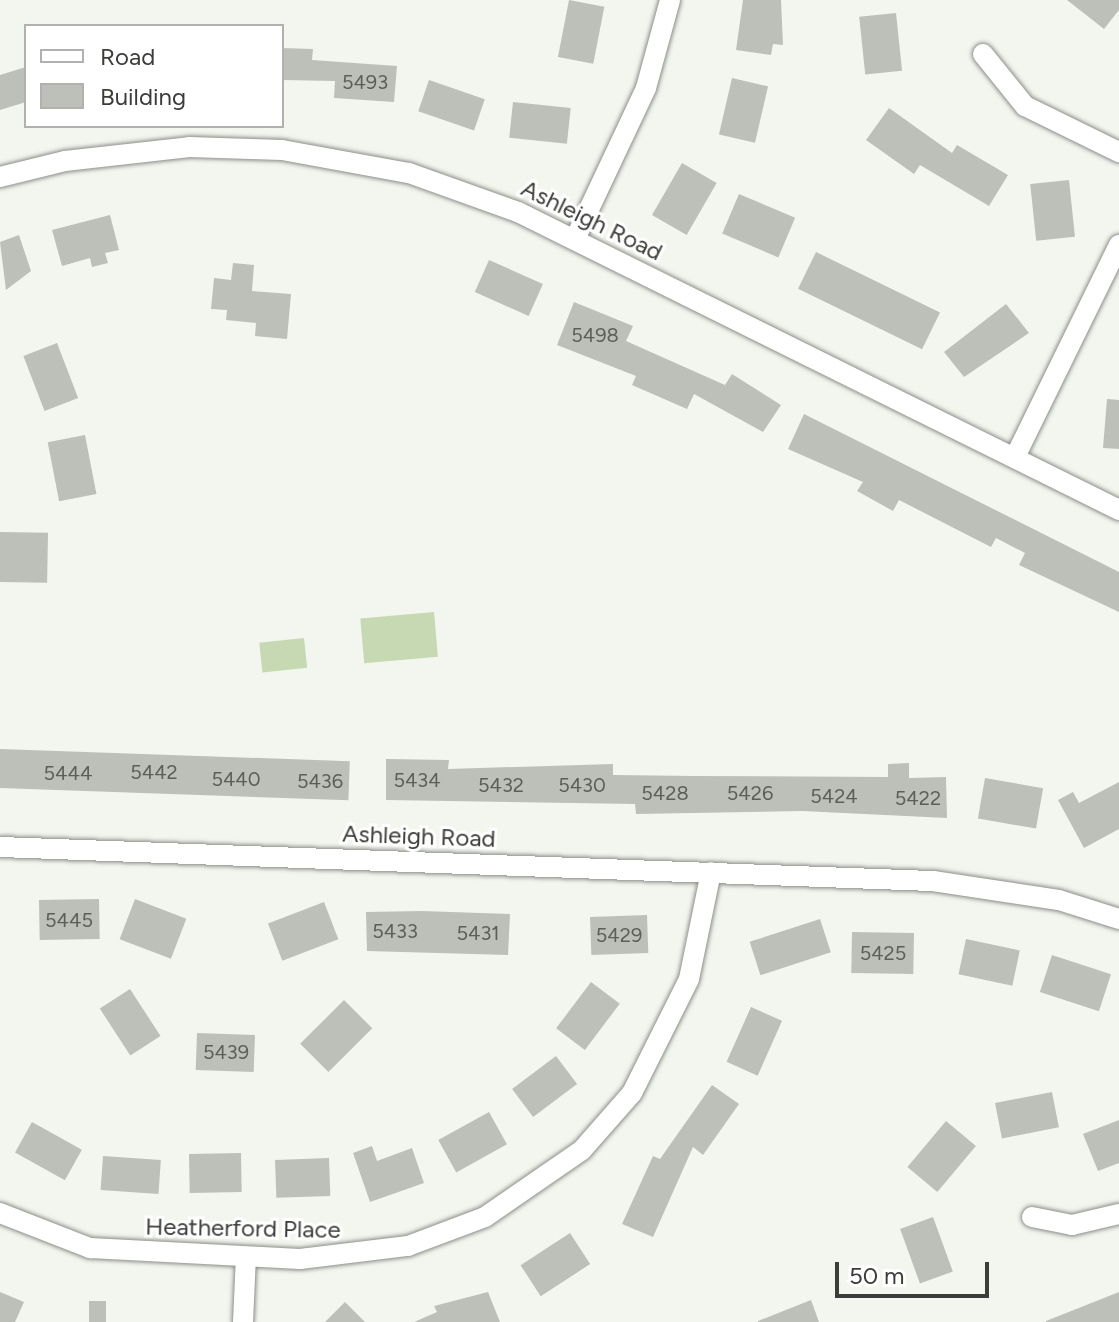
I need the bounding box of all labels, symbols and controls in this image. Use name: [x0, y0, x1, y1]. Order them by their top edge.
legend: [24, 24, 284, 128]
text: Road: [100, 42, 155, 71]
house number: 5493: [342, 70, 388, 94]
text: Building: [100, 82, 186, 111]
street label: Ashleigh Road: [517, 173, 667, 267]
house number: 5498: [571, 323, 619, 347]
house number: 5442: [130, 760, 178, 784]
house number: 5444: [44, 761, 92, 785]
house number: 5440: [211, 767, 261, 791]
house number: 5434: [393, 768, 441, 792]
house number: 5436: [297, 769, 343, 793]
house number: 5432: [478, 773, 524, 797]
house number: 5430: [558, 773, 606, 797]
house number: 5428: [641, 781, 689, 805]
house number: 5426: [727, 781, 773, 805]
house number: 5424: [810, 784, 858, 808]
house number: 5422: [895, 786, 941, 810]
street label: Ashleigh Road: [342, 819, 496, 853]
house number: 5445: [45, 908, 93, 932]
house number: 5433: [372, 919, 418, 943]
house number: 5431: [456, 921, 500, 945]
house number: 5429: [596, 923, 642, 947]
house number: 5425: [860, 941, 906, 965]
house number: 5439: [203, 1040, 249, 1064]
street label: Heatherford Place: [145, 1212, 341, 1244]
scale bar: [839, 1246, 993, 1296]
text: 50 m: [849, 1261, 905, 1290]

